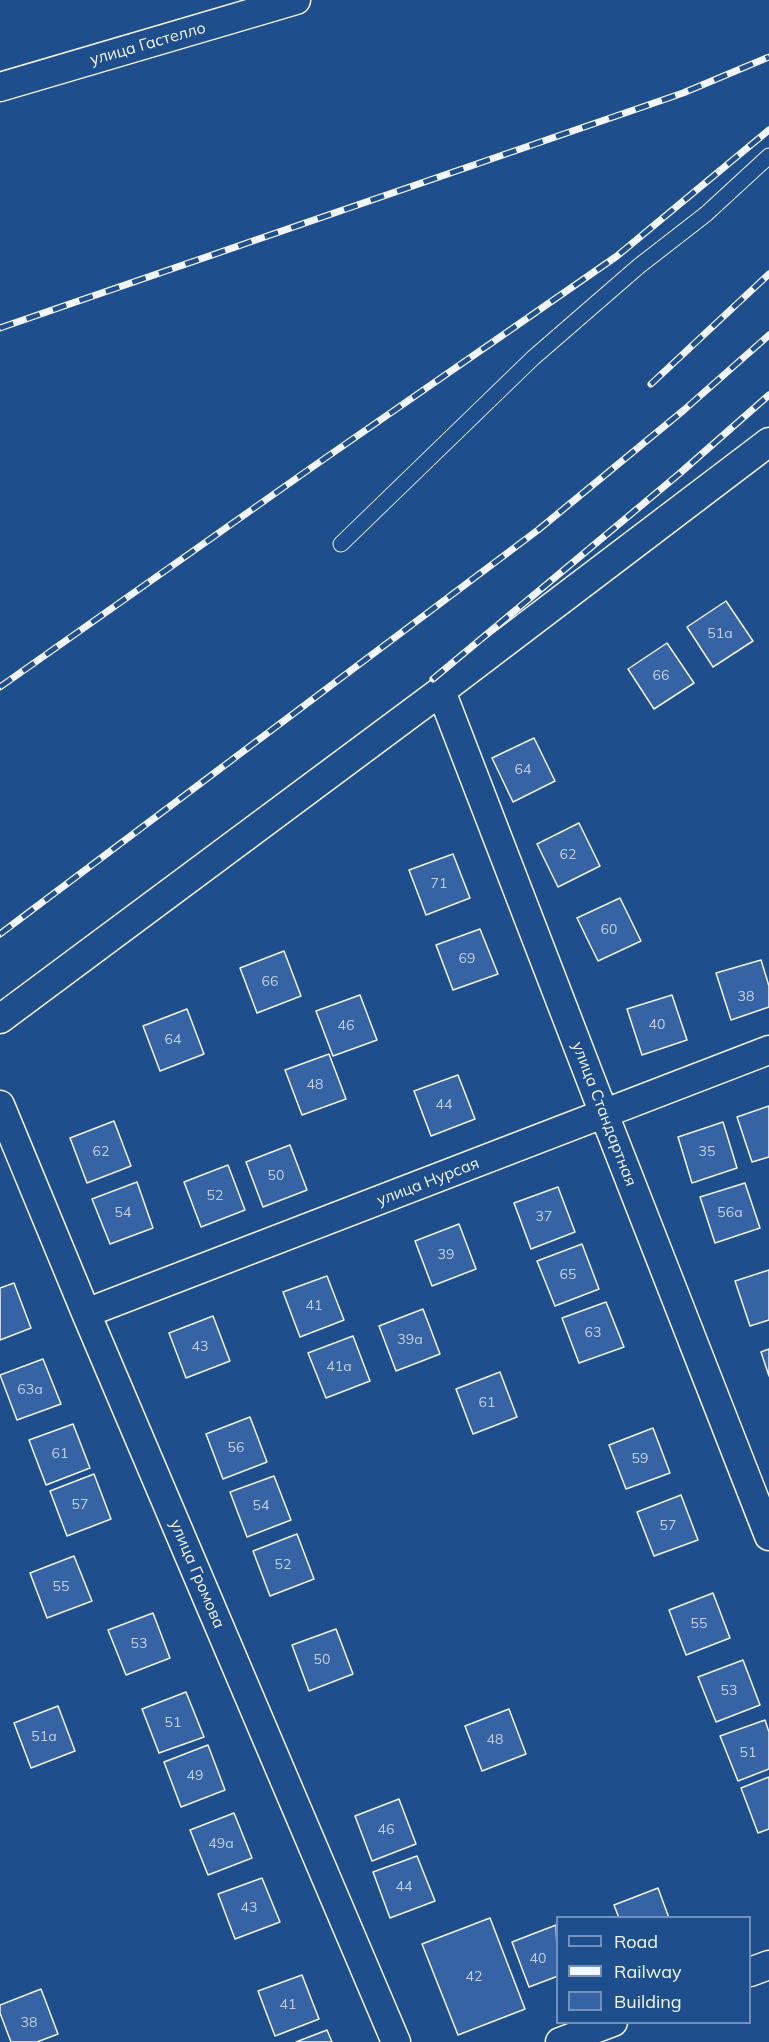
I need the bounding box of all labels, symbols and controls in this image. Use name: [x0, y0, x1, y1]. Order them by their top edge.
street label: улица Гастелло: [88, 18, 208, 70]
house number: 51а: [707, 626, 733, 642]
house number: 66: [653, 668, 669, 684]
house number: 64: [515, 762, 531, 778]
house number: 62: [560, 847, 576, 863]
house number: 71: [431, 876, 447, 892]
house number: 60: [601, 922, 617, 938]
house number: 69: [459, 951, 475, 967]
house number: 66: [262, 974, 278, 990]
house number: 38: [738, 989, 754, 1005]
house number: 40: [649, 1017, 665, 1033]
house number: 46: [338, 1018, 354, 1034]
house number: 64: [165, 1032, 181, 1048]
street label: улица Стандартная: [568, 1039, 640, 1189]
house number: 48: [307, 1077, 323, 1093]
house number: 44: [436, 1097, 452, 1113]
house number: 62: [93, 1144, 109, 1160]
house number: 35: [699, 1144, 715, 1160]
street label: улица Нурсая: [374, 1154, 482, 1210]
house number: 50: [268, 1168, 284, 1184]
house number: 52: [207, 1188, 223, 1204]
house number: 54: [115, 1205, 131, 1221]
house number: 56а: [717, 1205, 743, 1221]
house number: 37: [536, 1209, 552, 1225]
house number: 39: [438, 1247, 454, 1263]
house number: 65: [560, 1267, 576, 1283]
house number: 41: [306, 1298, 322, 1314]
house number: 63: [585, 1325, 601, 1341]
house number: 39а: [397, 1332, 423, 1348]
house number: 43: [192, 1339, 208, 1355]
house number: 41а: [326, 1359, 352, 1375]
house number: 63а: [17, 1382, 43, 1398]
house number: 61: [479, 1395, 495, 1411]
house number: 56: [228, 1440, 244, 1456]
house number: 61: [52, 1446, 68, 1462]
house number: 59: [632, 1451, 648, 1467]
house number: 57: [72, 1497, 88, 1513]
house number: 54: [253, 1498, 269, 1514]
street label: улица Громова: [165, 1517, 229, 1631]
house number: 57: [660, 1518, 676, 1534]
house number: 52: [275, 1557, 291, 1573]
house number: 55: [53, 1579, 69, 1595]
house number: 55: [691, 1616, 707, 1632]
house number: 53: [131, 1636, 147, 1652]
house number: 50: [314, 1652, 330, 1668]
house number: 53: [721, 1683, 737, 1699]
house number: 51: [165, 1715, 181, 1731]
house number: 51а: [31, 1729, 57, 1745]
house number: 48: [487, 1732, 503, 1748]
house number: 51: [740, 1745, 756, 1761]
house number: 49: [187, 1768, 203, 1784]
house number: 46: [378, 1822, 394, 1838]
house number: 49а: [208, 1836, 234, 1852]
house number: 44: [396, 1879, 412, 1895]
house number: 43: [241, 1900, 257, 1916]
legend: [556, 1916, 751, 2024]
text: Road: [614, 1930, 658, 1953]
house number: 40: [530, 1951, 546, 1967]
text: Railway: [614, 1960, 682, 1983]
house number: 42: [466, 1969, 482, 1985]
text: Building: [614, 1990, 682, 2013]
house number: 41: [280, 1997, 296, 2013]
house number: 38: [21, 2015, 37, 2031]

